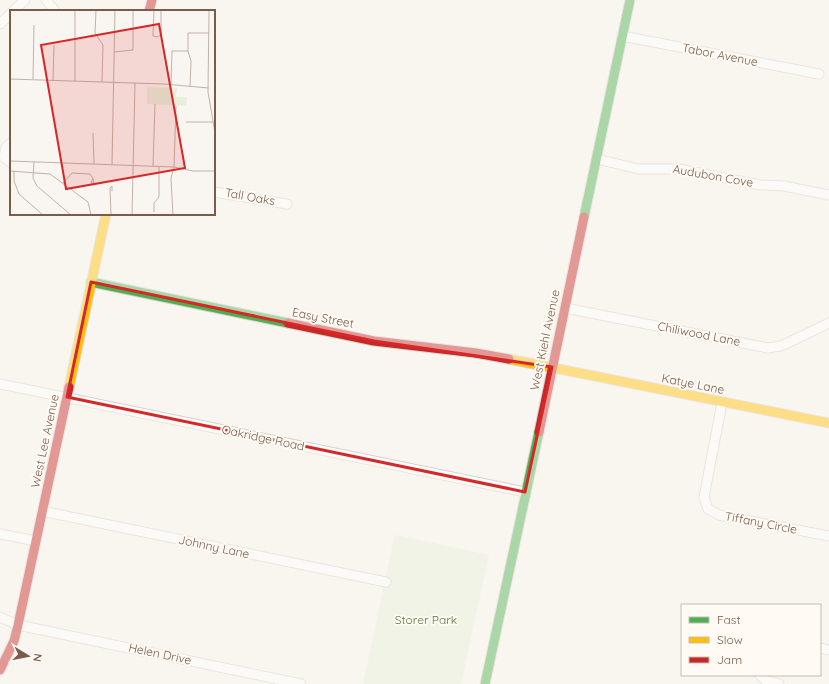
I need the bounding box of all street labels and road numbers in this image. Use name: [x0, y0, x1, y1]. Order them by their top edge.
street label: Tabor Avenue: [681, 40, 759, 69]
street label: Audubon Cove: [672, 161, 755, 190]
street label: Tall Oaks: [224, 185, 277, 208]
street label: West Kiehl Avenue: [527, 288, 563, 392]
street label: Easy Street: [291, 304, 355, 331]
street label: Chiliwood Lane: [656, 318, 742, 349]
street label: Katye Lane: [660, 370, 726, 397]
street label: West Lee Avenue: [27, 392, 62, 489]
street label: Oakridge Road: [220, 421, 306, 454]
street label: Tiffany Circle: [724, 508, 799, 537]
street label: Johnny Lane: [177, 532, 251, 561]
street label: Helen Drive: [127, 640, 193, 668]

